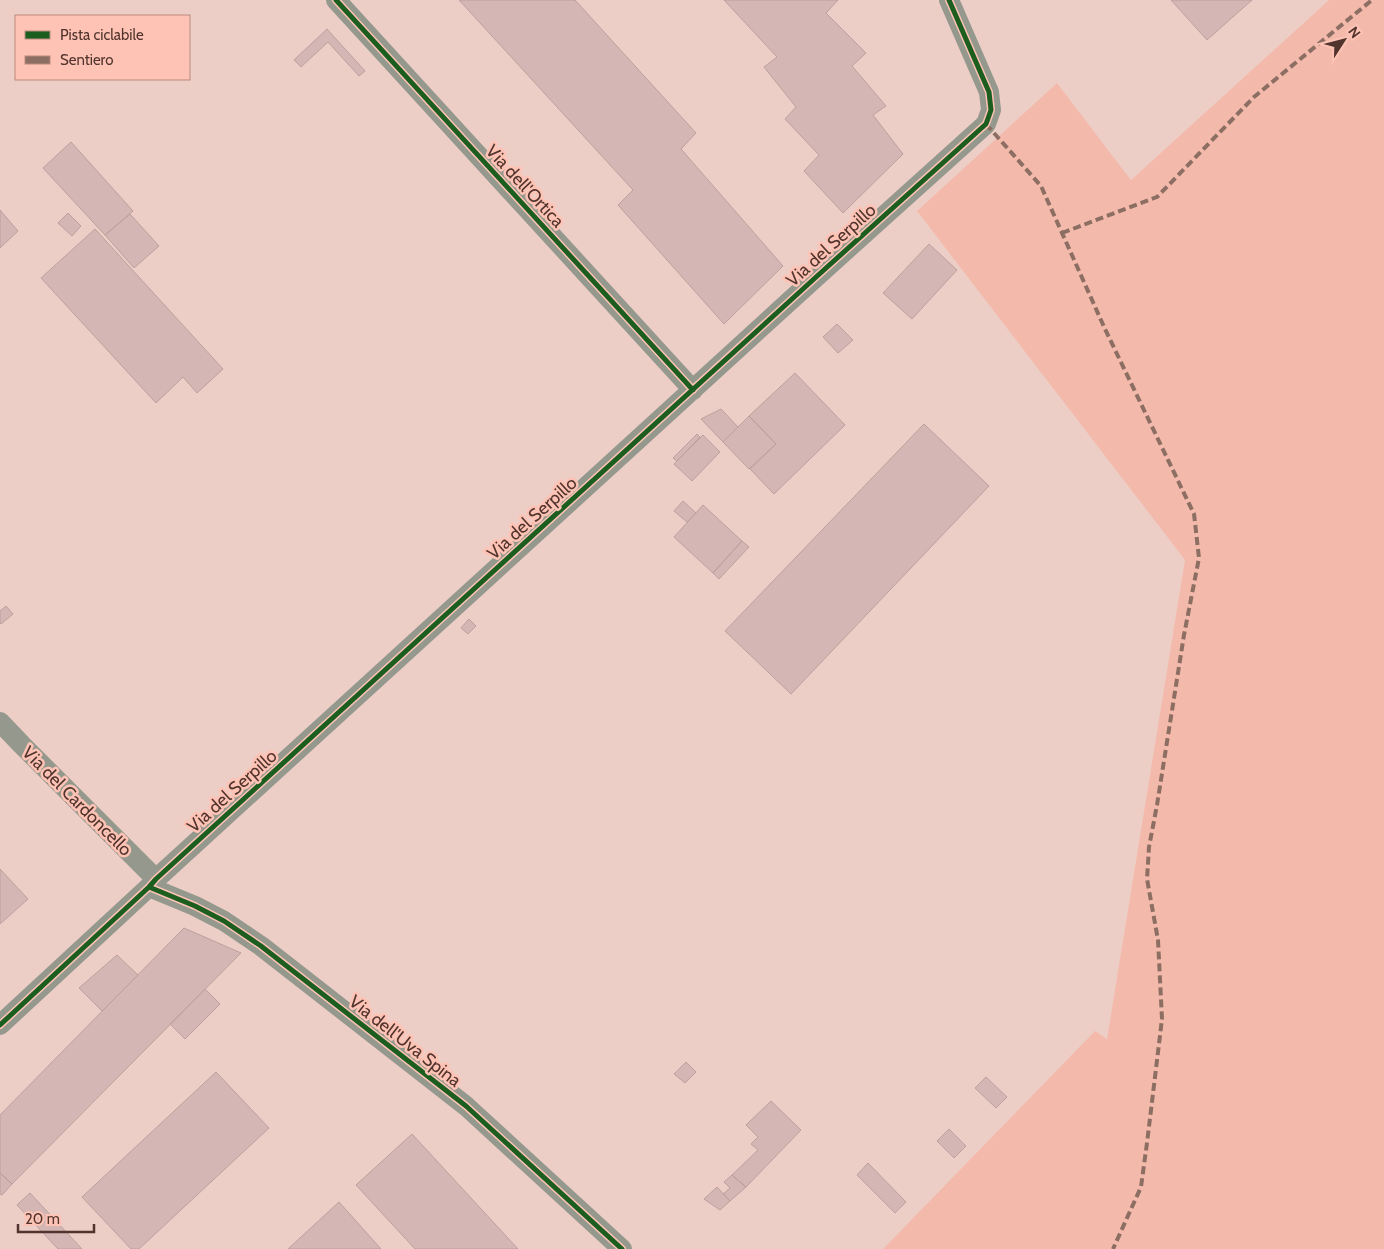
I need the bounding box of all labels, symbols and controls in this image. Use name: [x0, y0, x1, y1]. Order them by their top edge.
legend: [15, 15, 190, 80]
north arrow: [1319, 15, 1369, 65]
text: N: [1344, 23, 1365, 42]
text: Pista ciclabile: [60, 26, 144, 44]
text: Sentiero: [60, 51, 113, 69]
street label: Via dell'Ortica: [481, 140, 569, 232]
street label: Via del Serpillo: [782, 199, 881, 291]
street label: Via del Serpillo: [483, 472, 582, 564]
street label: Via del Cardoncello: [17, 741, 137, 861]
street label: Via del Serpillo: [183, 745, 282, 837]
street label: Via dell'Uva Spina: [345, 990, 466, 1092]
scale bar: [18, 1202, 94, 1234]
text: 20 m: [25, 1210, 60, 1228]

